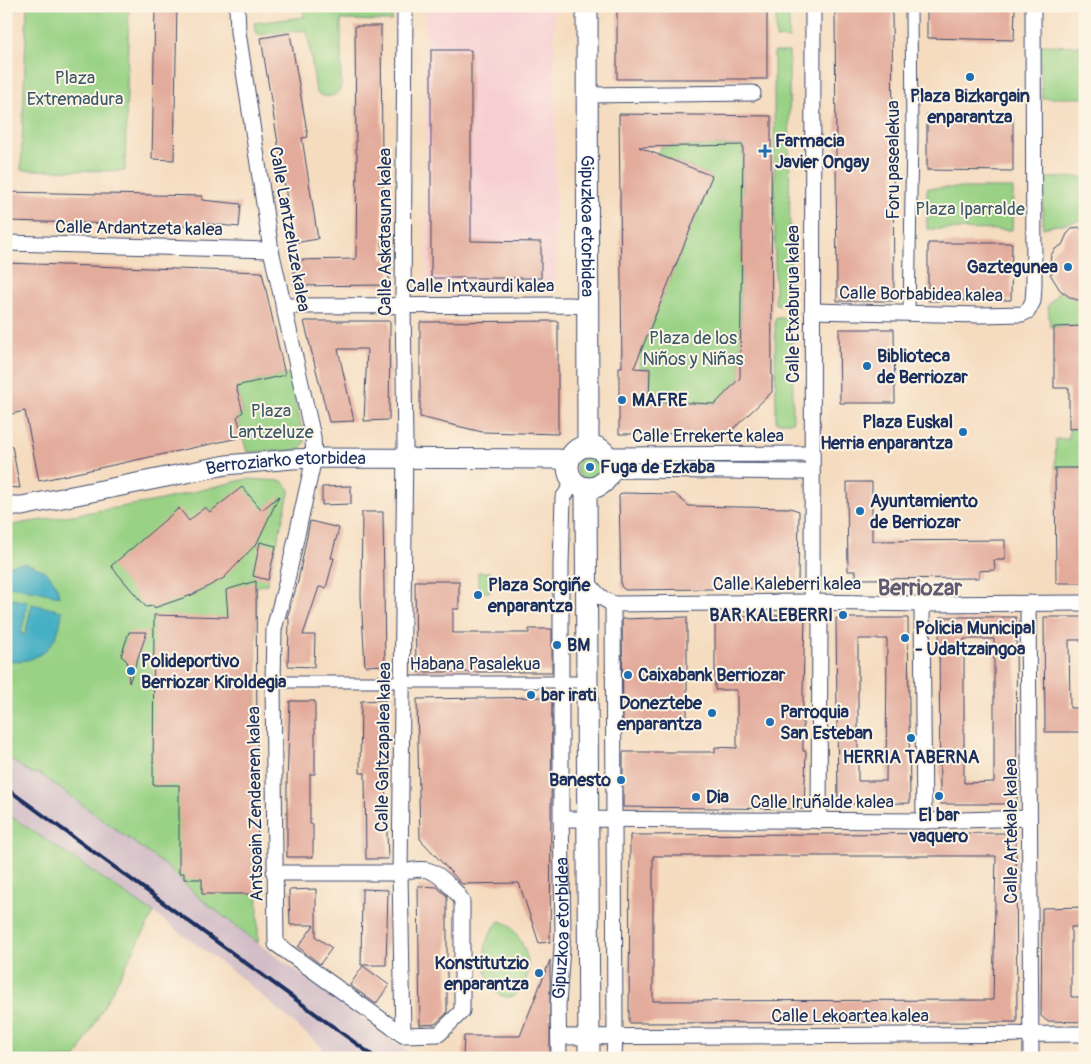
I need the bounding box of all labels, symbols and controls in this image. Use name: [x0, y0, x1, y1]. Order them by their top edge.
park label: Plaza Extremadura: [27, 67, 123, 111]
marker: Plaza Bizkargain enparantza: [964, 71, 976, 83]
place label: Plaza Bizkargain enparantza: [910, 85, 1030, 129]
street label: Foru pasealekua: [882, 100, 905, 220]
place label: Farmacia Javier Ongay: [775, 130, 870, 174]
street label: Calle Lantzeluze kalea: [264, 145, 315, 313]
marker: Farmacia Javier Ongay: [759, 145, 771, 157]
street label: Calle Askatasuna kalea: [374, 148, 397, 316]
street label: Gipuzkoa etorbidea: [575, 155, 599, 297]
park label: Plaza Iparralde: [915, 198, 1025, 221]
street label: Calle Ardantzeta kalea: [55, 216, 223, 241]
street label: Calle Etxaburua kalea: [782, 225, 805, 383]
place label: Gaztegunea: [967, 256, 1059, 279]
marker: Gaztegunea: [1062, 261, 1074, 273]
street label: Calle Intxaurdi kalea: [406, 275, 554, 298]
street label: Calle Borbabidea kalea: [839, 282, 1003, 307]
park label: Plaza de los Niños y Niñas: [642, 327, 744, 371]
place label: Biblioteca de Berriozar: [877, 345, 968, 389]
marker: Biblioteca de Berriozar: [861, 360, 873, 372]
place label: MAFRE: [632, 389, 688, 412]
marker: MAFRE: [616, 394, 628, 406]
park label: Plaza Lantzeluze: [228, 400, 314, 444]
place label: Plaza Euskal Herria enparantza: [820, 411, 954, 455]
street label: Calle Errekerte kalea: [632, 425, 784, 448]
marker: Plaza Euskal Herria enparantza: [957, 426, 969, 438]
street label: Berroziarko etorbidea: [204, 447, 366, 481]
place label: Fuga de Ezkaba: [600, 456, 715, 479]
marker: Fuga de Ezkaba: [584, 461, 596, 473]
place label: Ayuntamiento de Berriozar: [870, 490, 978, 534]
marker: Ayuntamiento de Berriozar: [854, 505, 866, 517]
street label: Calle Kaleberri kalea: [713, 573, 861, 596]
place label: Plaza Sorgiñe enparantza: [487, 574, 591, 618]
district label: Berriozar: [878, 574, 963, 602]
marker: Plaza Sorgiñe enparantza: [472, 589, 484, 601]
place label: BAR KALEBERRI: [709, 604, 833, 627]
marker: BAR KALEBERRI: [837, 609, 849, 621]
place label: Policia Municipal - Udaltzaingoa: [915, 617, 1036, 661]
marker: Policia Municipal - Udaltzaingoa: [899, 632, 911, 644]
place label: BM: [567, 634, 590, 657]
marker: BM: [551, 639, 563, 651]
place label: Polideportivo Berriozar Kiroldegia: [141, 650, 287, 694]
street label: Habana Pasalekua: [410, 653, 541, 676]
street label: Calle Galtzapalea kalea: [371, 662, 396, 832]
place label: Caixabank Berriozar: [638, 664, 786, 687]
marker: Polideportivo Berriozar Kiroldegia: [125, 665, 137, 677]
marker: Caixabank Berriozar: [622, 669, 634, 681]
place label: bar irati: [541, 684, 596, 707]
marker: bar irati: [525, 689, 537, 701]
place label: Doneztebe enparantza: [616, 692, 703, 736]
place label: Parroquia San Esteban: [780, 701, 873, 745]
street label: Antsoain Zendearen kalea: [242, 706, 269, 902]
marker: Doneztebe enparantza: [706, 707, 718, 719]
marker: Parroquia San Esteban: [764, 716, 776, 728]
marker: HERRIA TABERNA: [905, 732, 917, 744]
place label: HERRIA TABERNA: [843, 746, 980, 769]
street label: Calle Artekale kalea: [1000, 758, 1023, 904]
place label: Banesto: [549, 769, 611, 792]
marker: Banesto: [615, 774, 627, 786]
place label: Dia: [706, 786, 729, 809]
marker: El bar vaquero: [933, 790, 945, 802]
marker: Dia: [690, 791, 702, 803]
street label: Calle Iruñalde kalea: [750, 791, 894, 814]
place label: El bar vaquero: [909, 804, 969, 848]
street label: Gipuzkoa etorbidea: [547, 857, 575, 1000]
place label: Konstitutzio enparantza: [435, 952, 530, 996]
marker: Konstitutzio enparantza: [533, 967, 545, 979]
street label: Calle Lekoartea kalea: [771, 1005, 929, 1028]

